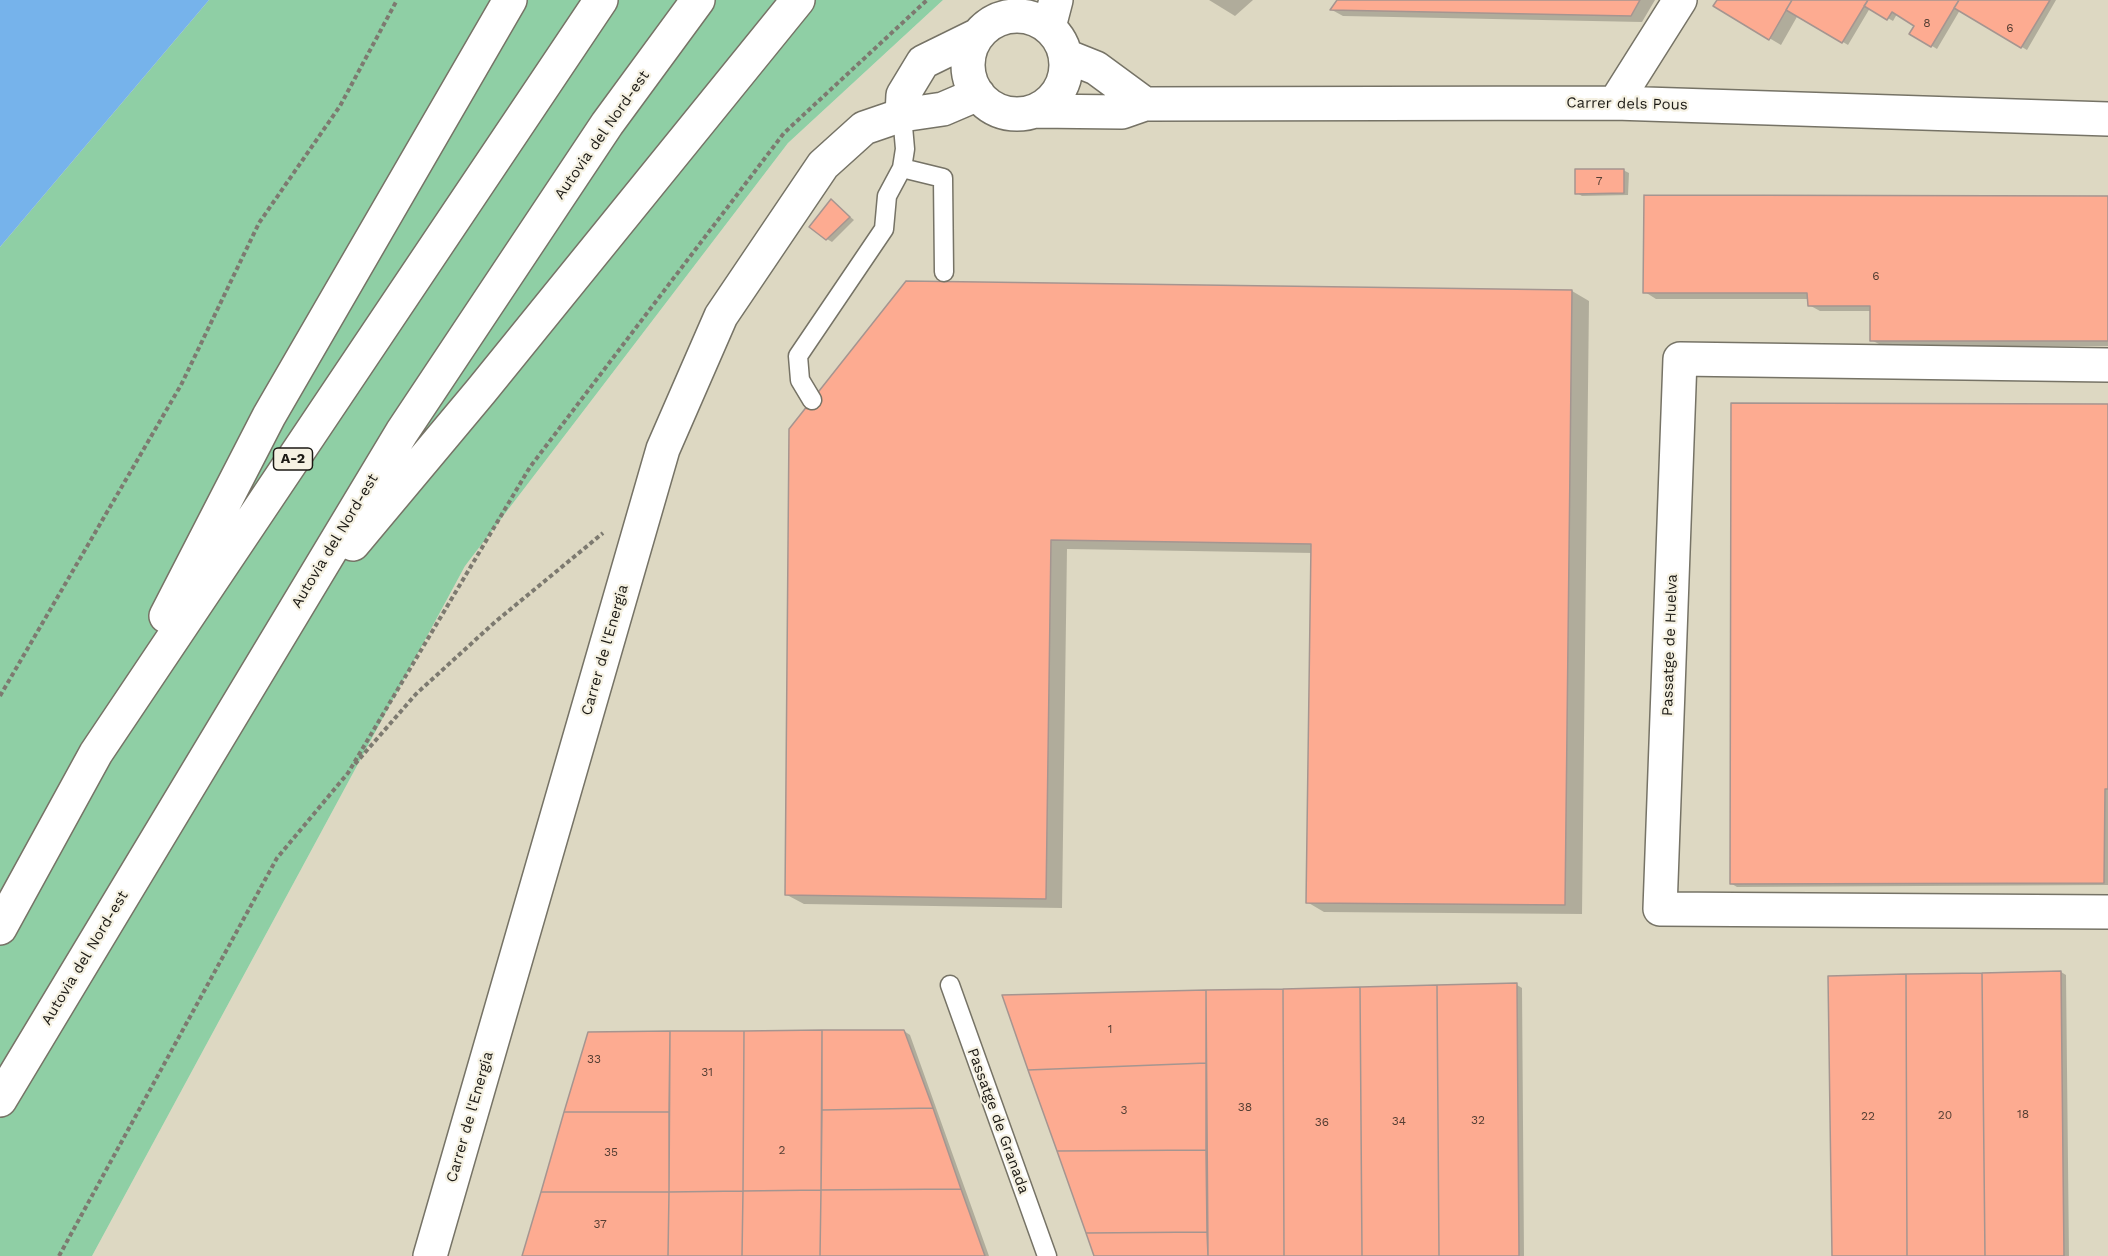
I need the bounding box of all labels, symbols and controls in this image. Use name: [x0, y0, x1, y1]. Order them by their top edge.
house number: 8: [1923, 16, 1931, 30]
house number: 6: [2006, 21, 2014, 35]
street label: Autovia del Nord-est: [551, 67, 653, 203]
street label: Carrer dels Pous: [1566, 94, 1688, 114]
house number: 7: [1596, 174, 1602, 188]
house number: 6: [1872, 269, 1880, 283]
road number: A-2: [274, 448, 312, 470]
street label: Autovia del Nord-est: [288, 471, 382, 611]
street label: Passatge de Huelva: [1659, 574, 1681, 716]
street label: Carrer de l'Energia: [578, 582, 632, 718]
street label: Autovia del Nord-est: [38, 888, 132, 1028]
house number: 1: [1108, 1022, 1112, 1036]
street label: Passatge de Granada: [963, 1046, 1033, 1196]
street label: Carrer de l'Energia: [443, 1049, 497, 1185]
house number: 33: [587, 1052, 601, 1066]
house number: 31: [701, 1065, 713, 1079]
house number: 38: [1238, 1100, 1252, 1114]
house number: 3: [1121, 1103, 1127, 1117]
house number: 18: [2017, 1107, 2029, 1121]
house number: 20: [1938, 1108, 1952, 1122]
house number: 22: [1861, 1109, 1875, 1123]
house number: 32: [1471, 1113, 1485, 1127]
house number: 34: [1392, 1114, 1406, 1128]
house number: 36: [1315, 1115, 1329, 1129]
house number: 2: [779, 1143, 785, 1157]
house number: 35: [604, 1145, 618, 1159]
house number: 37: [593, 1217, 607, 1231]

